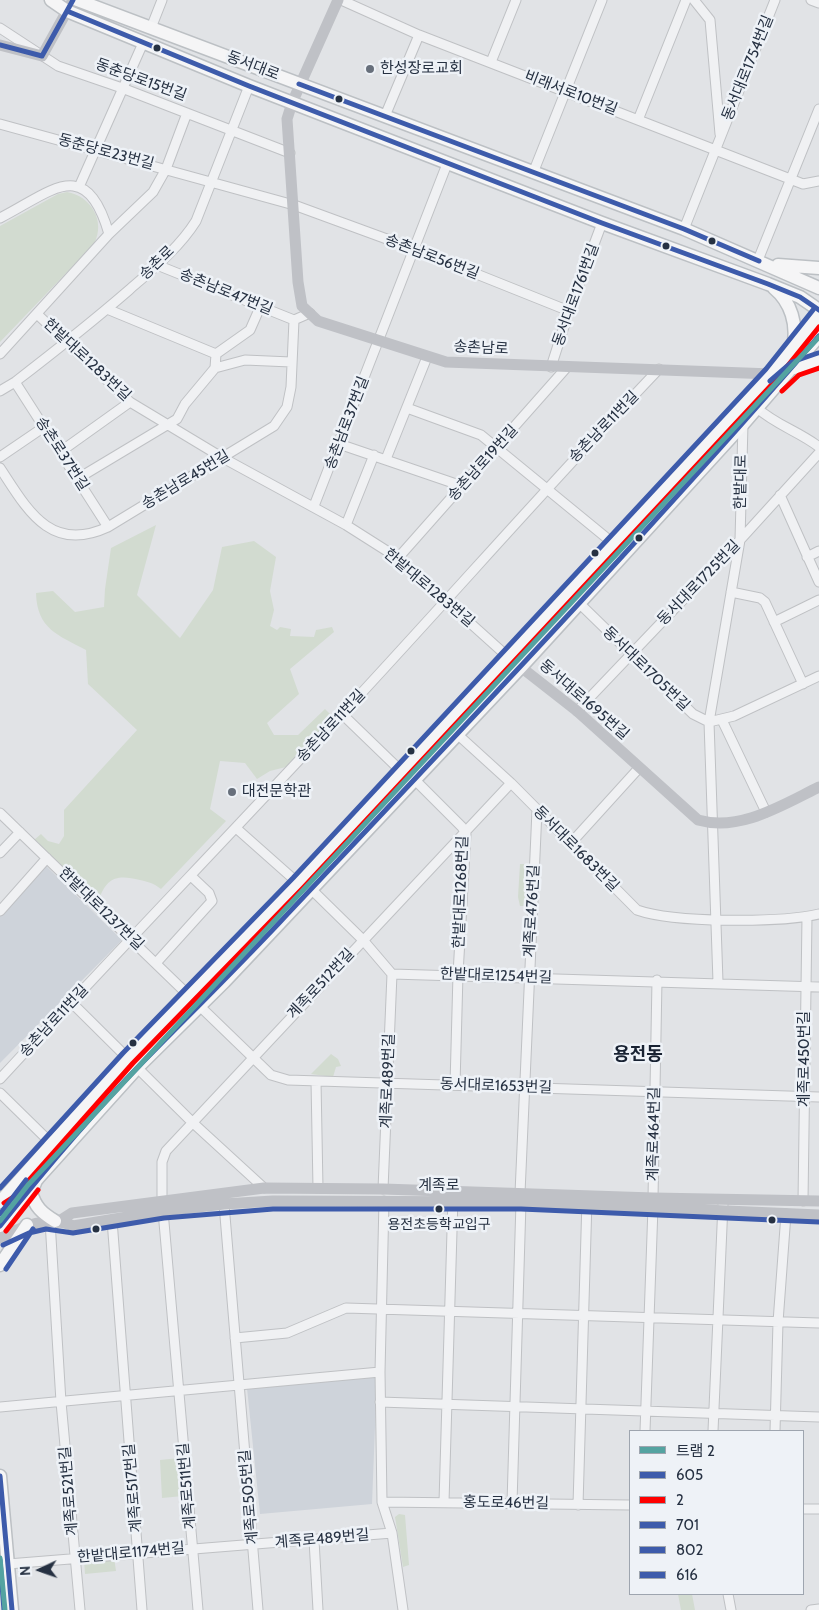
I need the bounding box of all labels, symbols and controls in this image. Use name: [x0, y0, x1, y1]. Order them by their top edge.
street label: 동서대로1754번길: [719, 13, 777, 123]
unlabelled marker: [152, 43, 162, 53]
street label: 동서대로: [224, 48, 282, 84]
street label: 동춘당로15번길: [93, 55, 189, 105]
place label: 한성장로교회: [380, 60, 463, 78]
marker: 한성장로교회: [364, 63, 376, 75]
street label: 비래서로10번길: [522, 67, 620, 119]
unlabelled marker: [334, 94, 344, 104]
street label: 동춘당로23번길: [56, 131, 156, 173]
street label: 송촌남로56번길: [382, 231, 482, 283]
unlabelled marker: [707, 236, 717, 246]
street label: 동서대로1761번길: [549, 241, 603, 349]
unlabelled marker: [661, 241, 671, 251]
street label: 송촌로: [136, 242, 178, 284]
street label: 송촌남로47번길: [177, 265, 275, 319]
street label: 한밭대로1283번길: [40, 315, 134, 405]
street label: 송촌남로: [453, 338, 509, 358]
street label: 송촌남로37번길: [321, 374, 373, 472]
street label: 송촌남로11번길: [565, 387, 643, 467]
street label: 송촌로37번길: [31, 414, 93, 494]
street label: 송촌남로19번길: [444, 421, 522, 505]
street label: 송촌남로45번길: [139, 447, 233, 513]
street label: 한밭대로: [732, 454, 750, 510]
unlabelled marker: [634, 533, 644, 543]
street label: 동서대로1725번길: [654, 537, 744, 629]
street label: 한밭대로1283번길: [380, 545, 478, 631]
unlabelled marker: [590, 548, 600, 558]
street label: 동서대로1705번길: [599, 623, 693, 715]
street label: 동서대로1695번길: [536, 656, 632, 744]
street label: 송촌남로11번길: [293, 686, 369, 766]
unlabelled marker: [406, 746, 416, 756]
place label: 대전문학관: [242, 783, 311, 801]
marker: 대전문학관: [226, 786, 238, 798]
street label: 동서대로1683번길: [530, 803, 622, 895]
street label: 한밭대로1268번길: [450, 835, 472, 949]
street label: 한밭대로1237번길: [55, 864, 147, 954]
street label: 계족로476번길: [521, 864, 543, 958]
street label: 계족로512번길: [284, 945, 358, 1023]
street label: 한밭대로1254번길: [440, 965, 552, 987]
street label: 송촌남로11번길: [16, 981, 92, 1061]
street label: 계족로450번길: [796, 1011, 814, 1107]
street label: 계족로489번길: [377, 1033, 399, 1129]
unlabelled marker: [128, 1038, 138, 1048]
district label: 용전동: [613, 1044, 663, 1066]
street label: 동서대로1653번길: [440, 1075, 552, 1097]
street label: 계족로464번길: [644, 1086, 664, 1182]
street label: 계족로: [418, 1177, 460, 1195]
marker: 용전초등학교입구: [434, 1204, 444, 1214]
unlabelled marker: [767, 1215, 777, 1225]
place label: 용전초등학교입구: [387, 1217, 491, 1233]
unlabelled marker: [91, 1224, 101, 1234]
legend: [629, 1430, 804, 1595]
street label: 계족로511번길: [174, 1442, 200, 1530]
text: 트램 2: [676, 1442, 715, 1460]
street label: 계족로517번길: [120, 1443, 146, 1533]
street label: 계족로521번길: [56, 1445, 82, 1537]
street label: 계족로505번길: [236, 1449, 262, 1545]
text: 605: [676, 1466, 703, 1484]
text: 2: [676, 1491, 684, 1509]
street label: 홍도로46번길: [463, 1493, 549, 1513]
text: 701: [676, 1516, 699, 1534]
street label: 계족로489번길: [274, 1526, 370, 1552]
street label: 한밭대로1174번길: [76, 1539, 186, 1567]
text: 802: [676, 1541, 703, 1559]
north arrow: [15, 1545, 65, 1595]
text: N: [16, 1565, 34, 1576]
text: 616: [676, 1566, 698, 1584]

